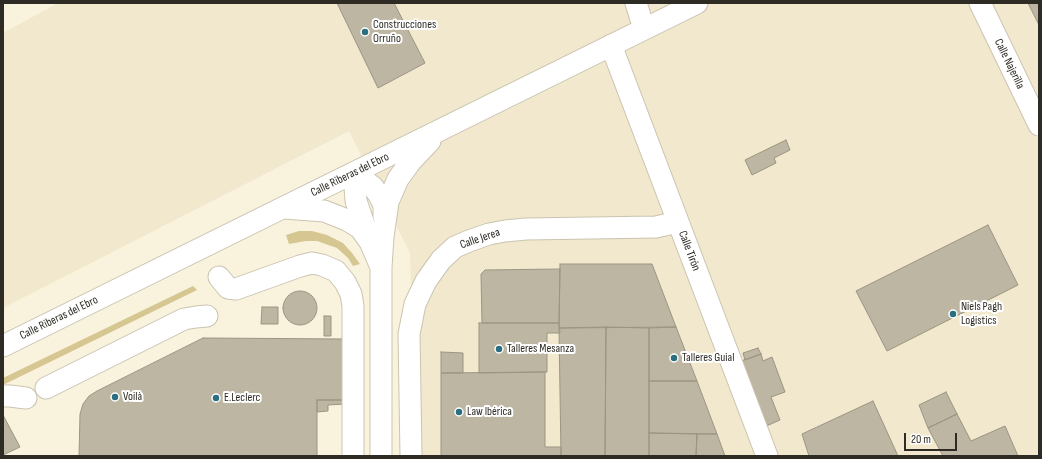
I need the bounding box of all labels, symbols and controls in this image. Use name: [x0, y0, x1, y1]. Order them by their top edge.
place label: Construcciones Orruño: [373, 18, 436, 46]
marker: Construcciones Orruño: [360, 27, 370, 37]
street label: Calle Najerilla: [991, 37, 1027, 91]
street label: Calle Riberas del Ebro: [309, 150, 391, 200]
street label: Calle Jerea: [458, 225, 502, 253]
street label: Calle Tirón: [675, 229, 703, 273]
street label: Calle Riberas del Ebro: [18, 293, 100, 343]
place label: Niels Pagh Logistics: [961, 300, 1002, 328]
marker: Niels Pagh Logistics: [948, 309, 958, 319]
place label: Talleres Mesanza: [507, 342, 574, 356]
marker: Talleres Mesanza: [494, 344, 504, 354]
place label: Talleres Guial: [682, 351, 734, 365]
marker: Talleres Guial: [669, 353, 679, 363]
place label: Voilà: [123, 390, 142, 404]
place label: E.Leclerc: [224, 391, 260, 405]
marker: Voilà: [110, 392, 120, 402]
marker: E.Leclerc: [211, 393, 221, 403]
place label: Law Ibérica: [467, 405, 512, 419]
marker: Law Ibérica: [454, 407, 464, 417]
scale bar: [906, 425, 959, 451]
text: 20 m: [911, 432, 931, 447]

